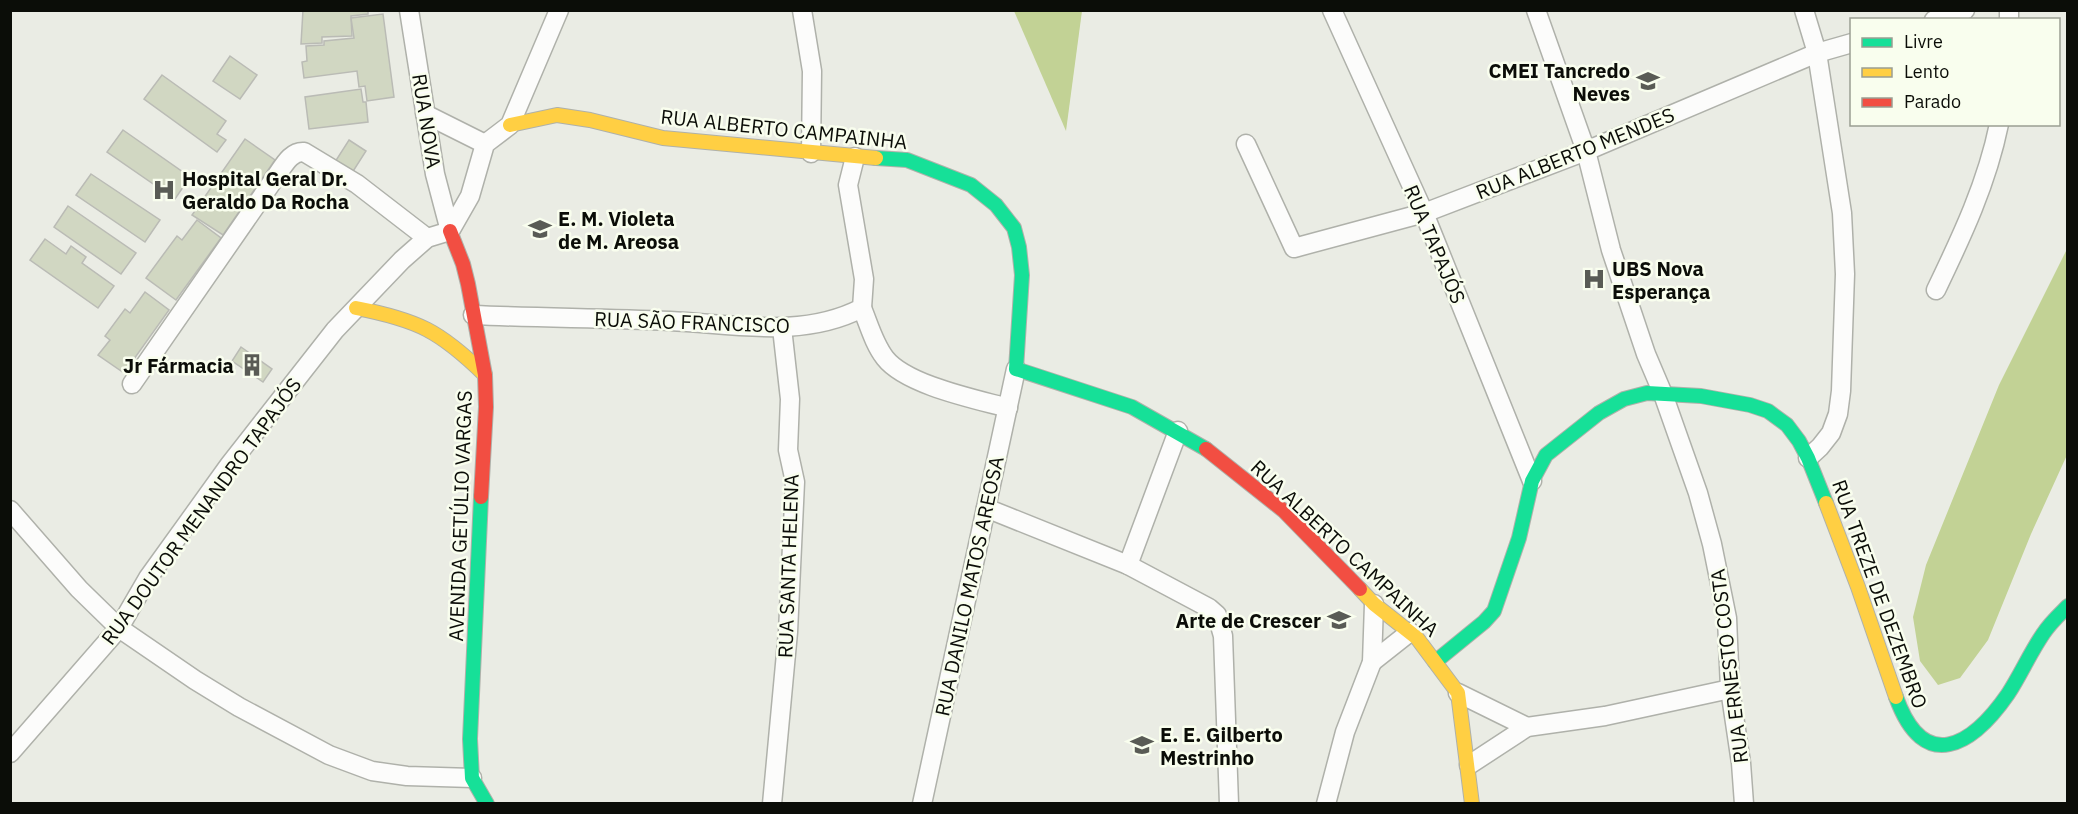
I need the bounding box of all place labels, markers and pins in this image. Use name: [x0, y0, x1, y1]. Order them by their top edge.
place label: CMEI Tancredo Neves: [1489, 57, 1630, 107]
school or university icon: CMEI Tancredo Neves: [1635, 68, 1661, 94]
place label: Hospital Geral Dr. Geraldo Da Rocha: [182, 165, 349, 215]
hospital icon: Hospital Geral Dr. Geraldo Da Rocha: [151, 177, 177, 203]
place label: E. M. Violeta de M. Areosa: [558, 205, 679, 255]
school or university icon: E. M. Violeta de M. Areosa: [527, 216, 553, 242]
place label: UBS Nova Esperança: [1612, 255, 1710, 305]
hospital icon: UBS Nova Esperança: [1581, 266, 1607, 292]
place label: Jr Fármacia: [123, 352, 234, 379]
building icon: Jr Fármacia: [239, 352, 265, 378]
place label: Arte de Crescer: [1176, 607, 1321, 634]
school or university icon: Arte de Crescer: [1326, 607, 1352, 633]
place label: E. E. Gilberto Mestrinho: [1160, 721, 1283, 771]
school or university icon: E. E. Gilberto Mestrinho: [1129, 732, 1155, 758]

